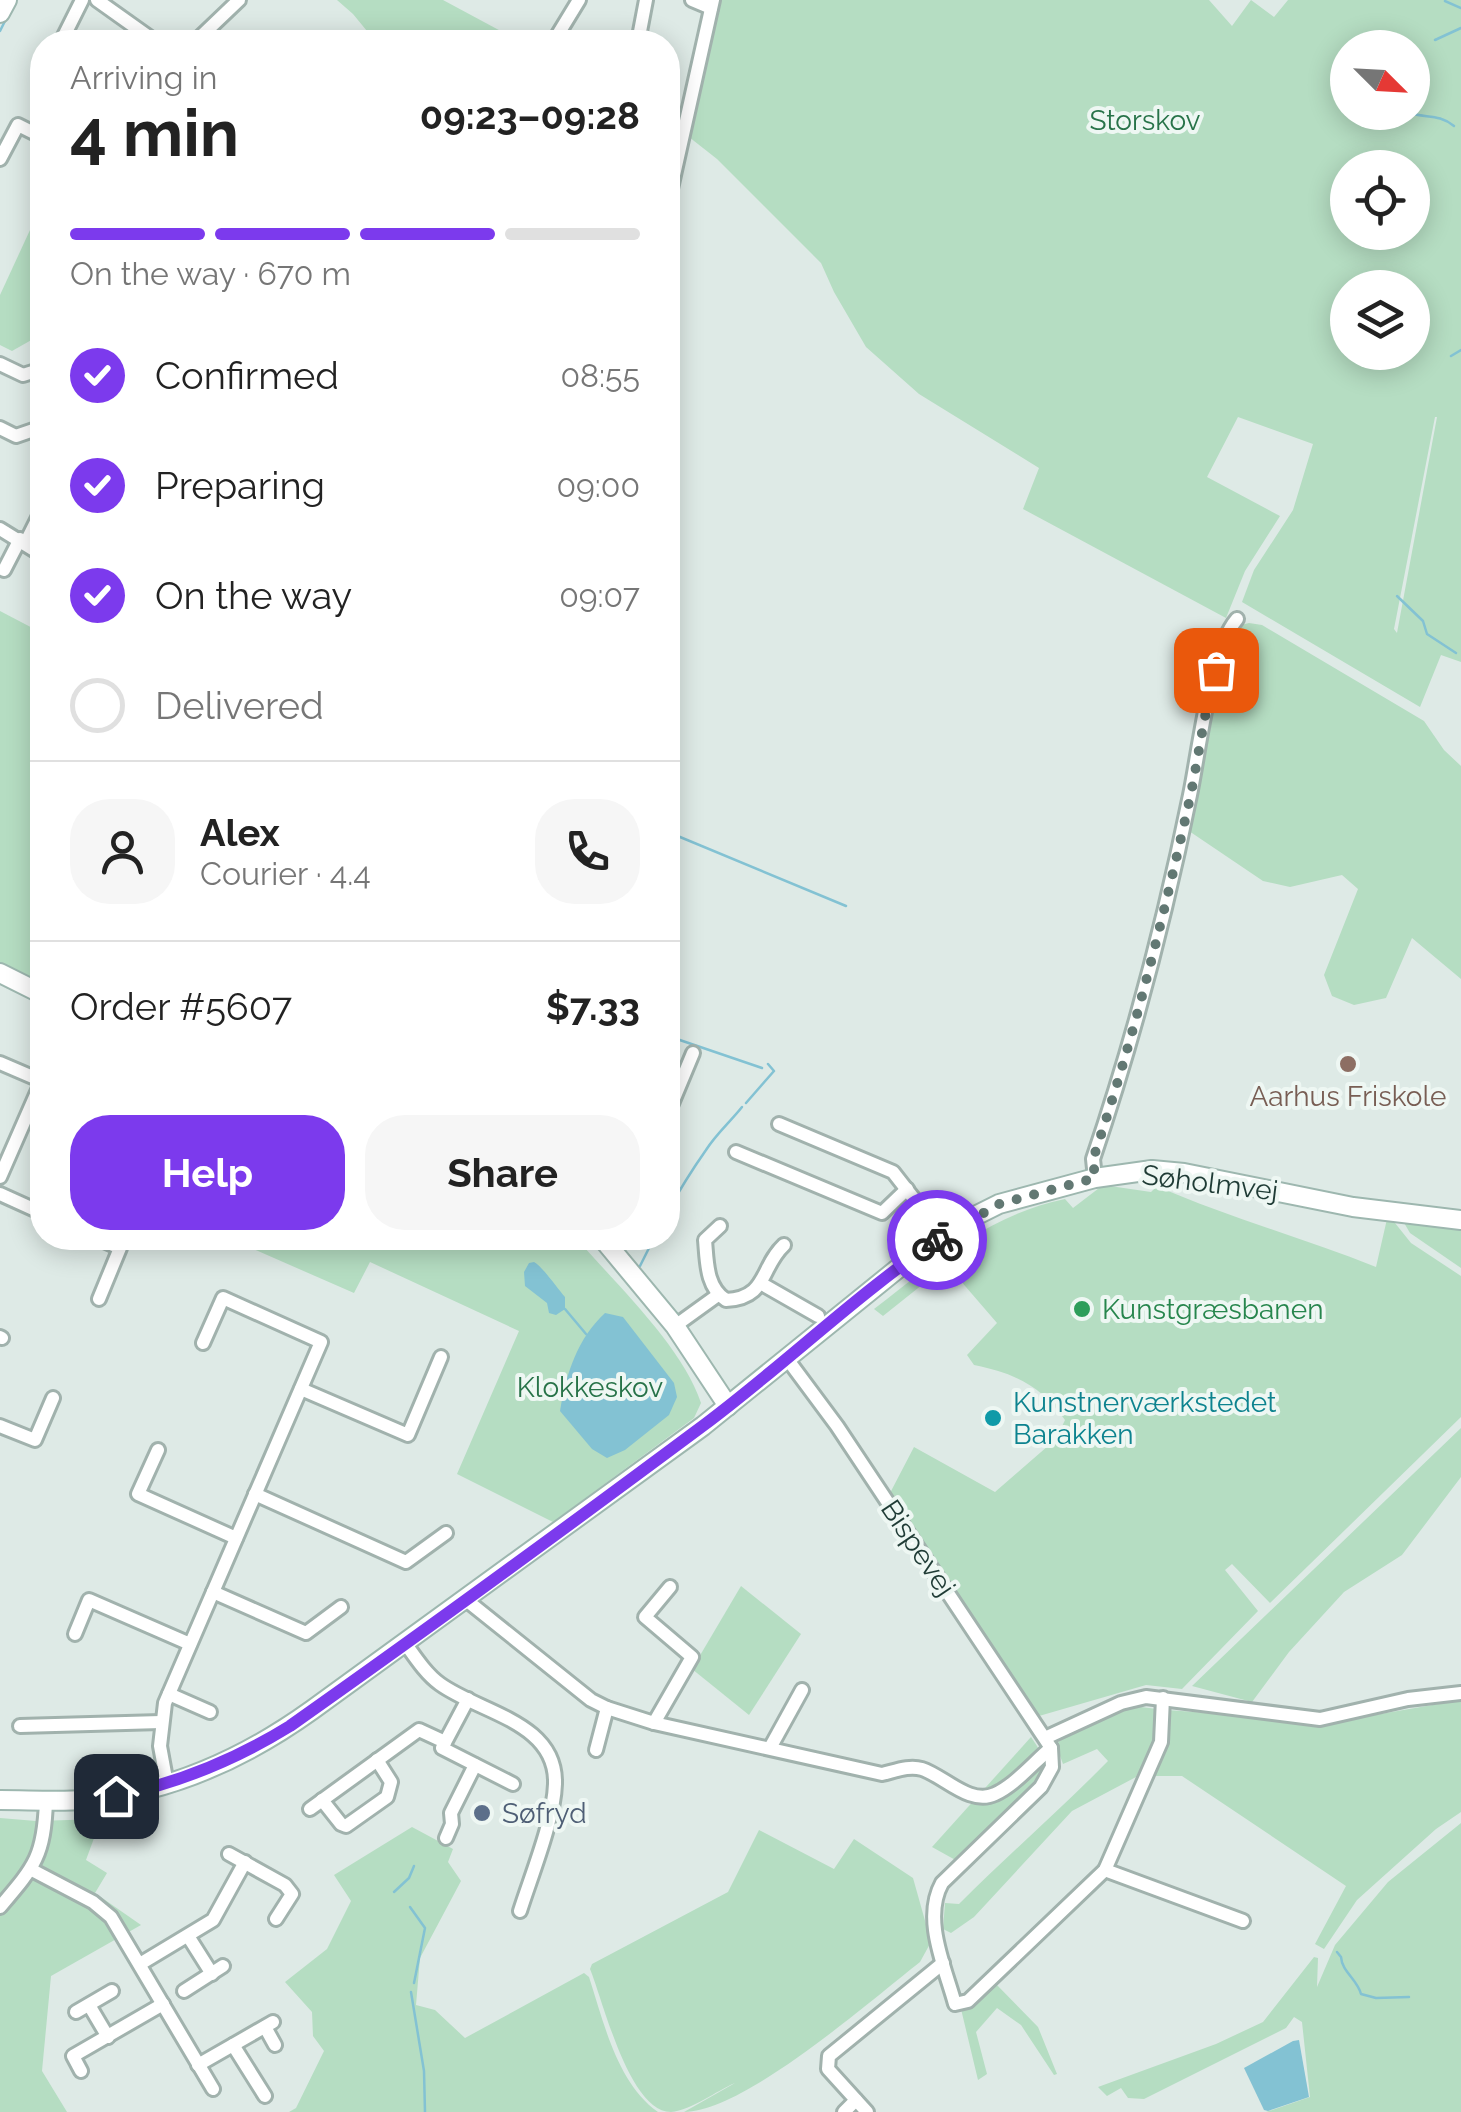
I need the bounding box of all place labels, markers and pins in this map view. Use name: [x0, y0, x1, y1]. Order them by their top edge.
pin: [1174, 628, 1259, 713]
marker: Aarhus Friskole: [1337, 1053, 1359, 1075]
place label: Aarhus Friskole: [1249, 1080, 1447, 1113]
place label: Kunstgræsbanen: [1102, 1293, 1323, 1326]
marker: Kunstgræsbanen: [1071, 1298, 1093, 1320]
place label: Kunstnerværkstedet Barakken: [1013, 1386, 1277, 1451]
marker: Kunstnerværkstedet Barakken: [982, 1407, 1004, 1429]
pin: [74, 1754, 159, 1839]
place label: Søfryd: [502, 1797, 587, 1830]
marker: Søfryd: [471, 1802, 493, 1824]

